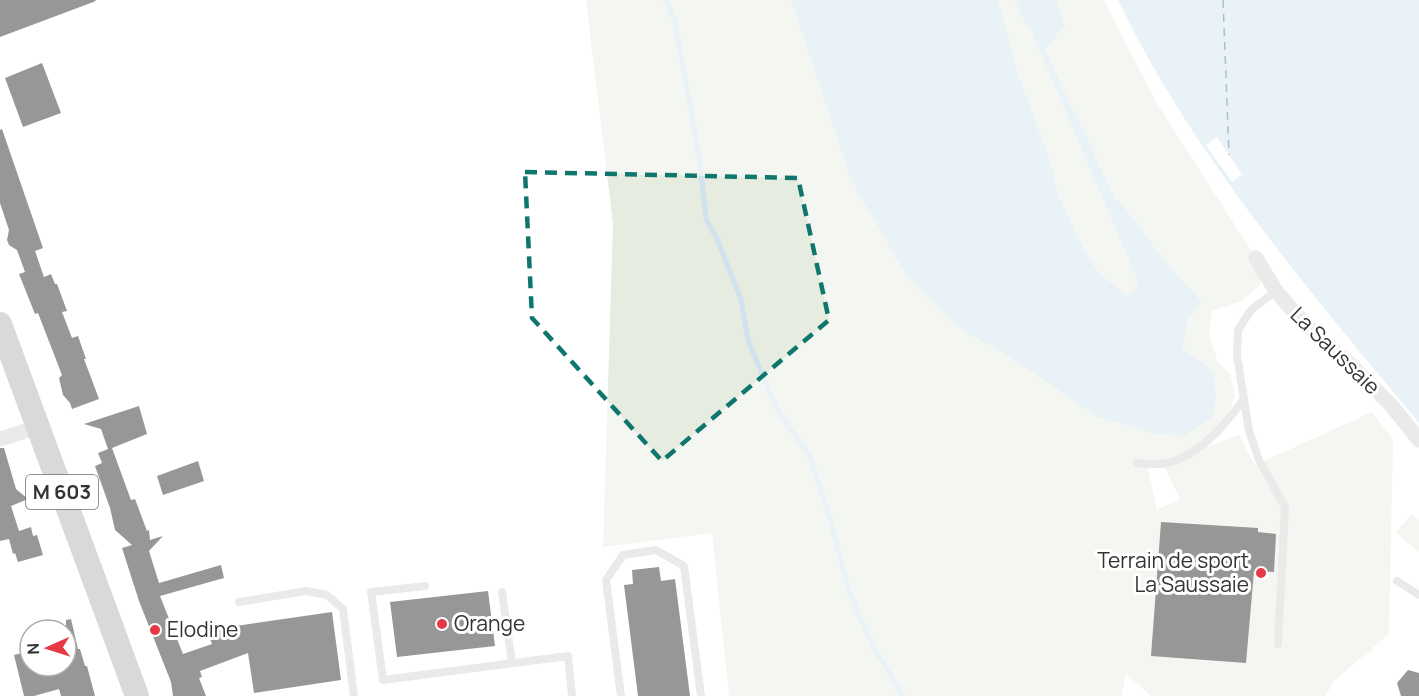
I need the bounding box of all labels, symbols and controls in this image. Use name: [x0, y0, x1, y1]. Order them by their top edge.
street label: La Saussaie: [1285, 300, 1387, 400]
road number: M 603: [26, 475, 98, 509]
place label: Terrain de sport La Saussaie: [1097, 546, 1249, 598]
marker: Terrain de sport La Saussaie: [1254, 566, 1268, 580]
place label: Orange: [454, 609, 525, 637]
place label: Elodine: [167, 615, 238, 643]
marker: Orange: [435, 617, 449, 631]
north arrow: [18, 618, 78, 678]
marker: Elodine: [148, 623, 162, 637]
text: N: [22, 642, 44, 655]

